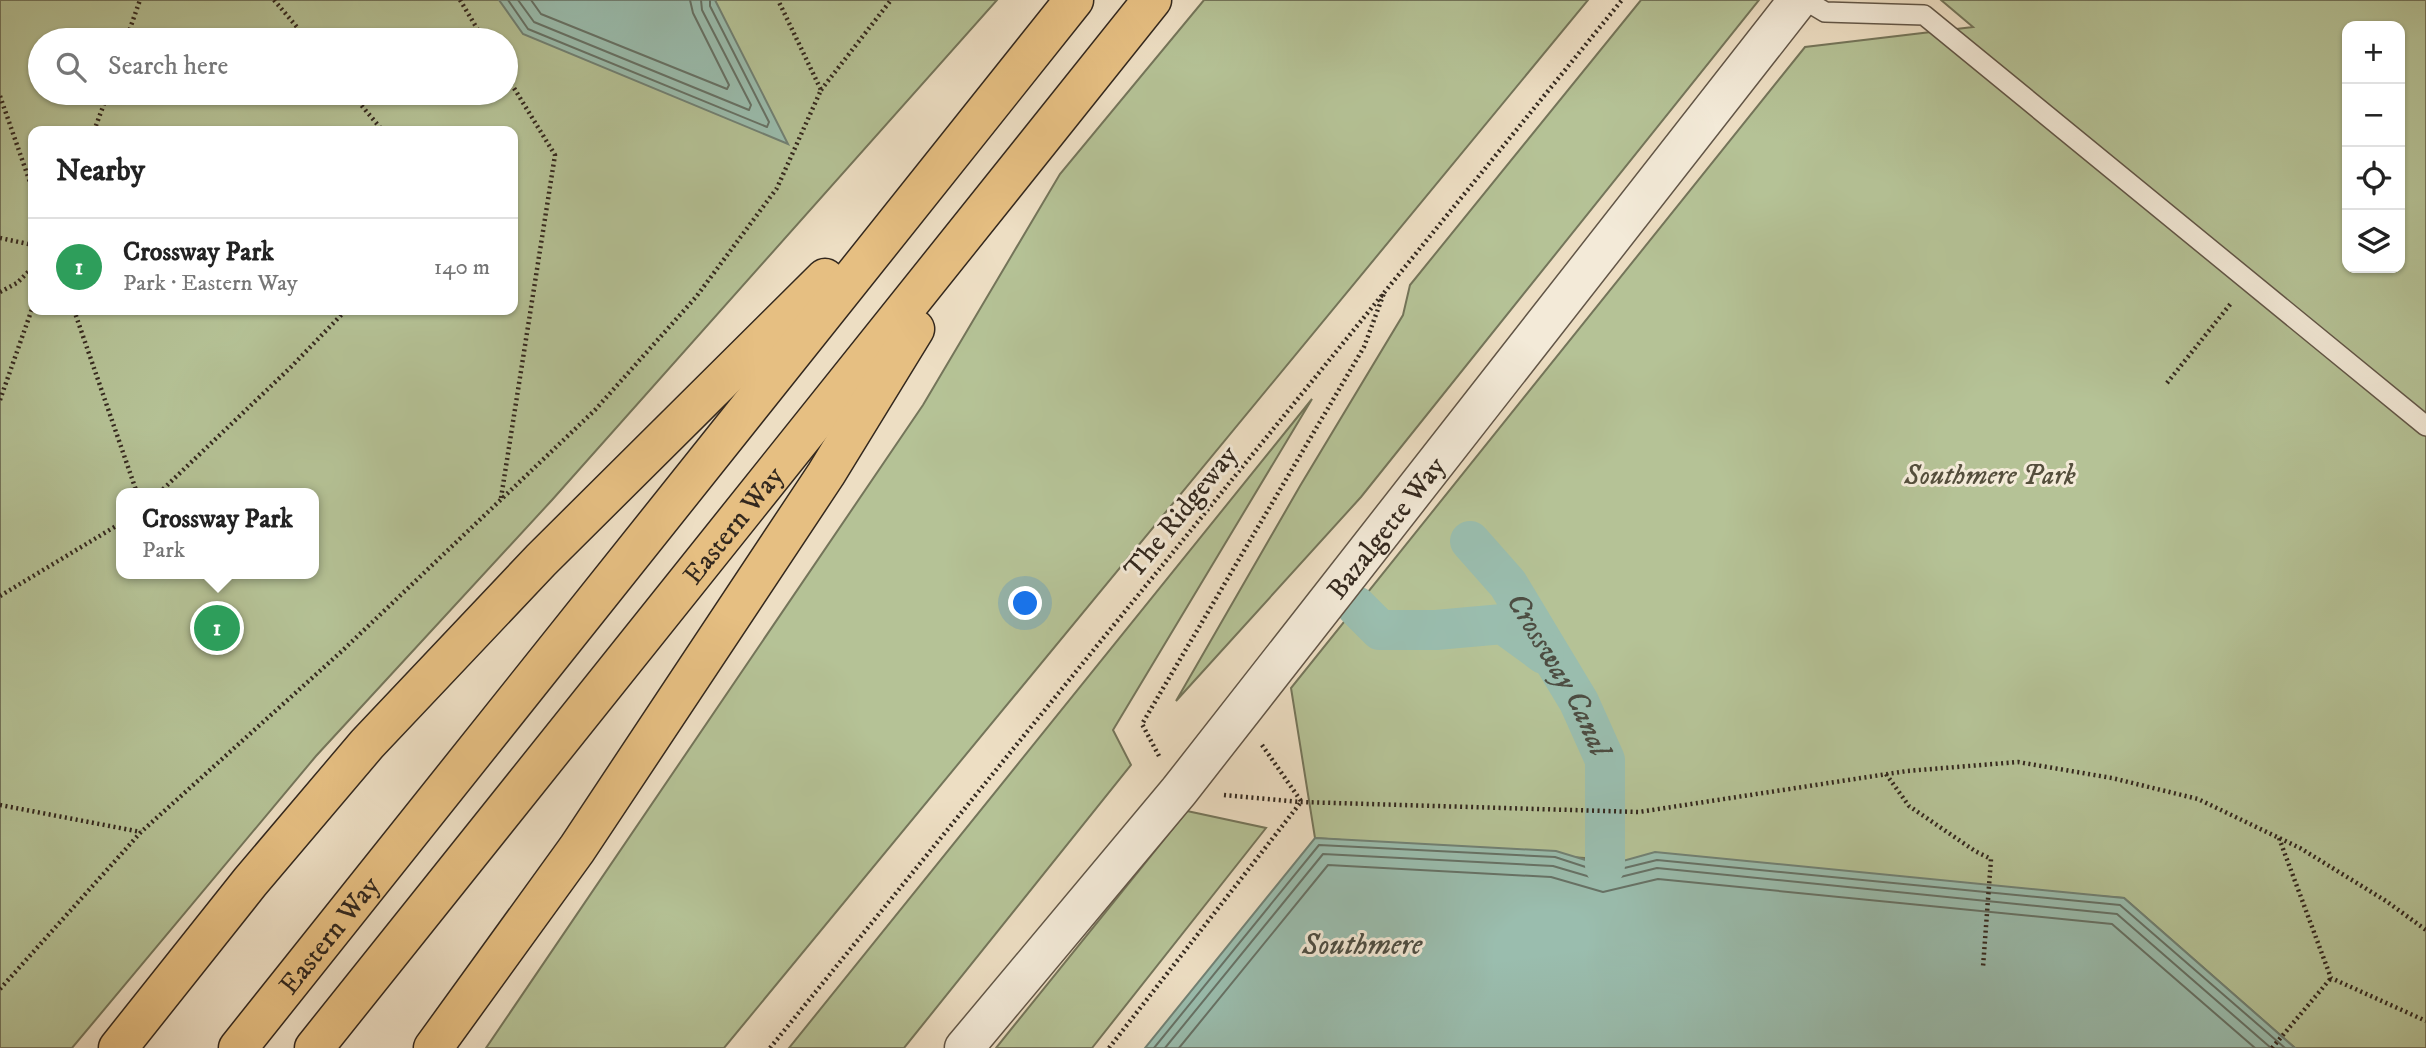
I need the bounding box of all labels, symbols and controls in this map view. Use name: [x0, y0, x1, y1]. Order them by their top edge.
map controls: [2342, 21, 2405, 273]
button: +: [2342, 21, 2405, 84]
search box: [28, 28, 518, 105]
icon: search: [52, 48, 90, 86]
text: Search here: [108, 50, 228, 83]
button: −: [2342, 84, 2405, 147]
button: locate: [2342, 147, 2405, 210]
text: Nearby: [56, 153, 145, 190]
button: layers: [2342, 210, 2405, 273]
text: Crossway Park: [123, 236, 274, 269]
text: 1: [75, 253, 83, 282]
text: 140 m: [434, 253, 490, 282]
text: Park · Eastern Way: [123, 269, 298, 298]
street label: The Ridgeway: [1117, 438, 1246, 586]
street label: Bazalgette Way: [1320, 449, 1454, 607]
park label: Southmere Park: [1903, 458, 2076, 493]
street label: Eastern Way: [676, 459, 792, 592]
popup: [116, 488, 319, 579]
text: Crossway Park: [142, 503, 293, 536]
text: Park: [142, 536, 185, 565]
your location: [1008, 586, 1042, 620]
water label: Crossway Canal: [1497, 586, 1619, 765]
pin: 1: [194, 602, 240, 654]
street label: Eastern Way: [272, 869, 388, 1002]
water label: Southmere: [1301, 927, 1423, 964]

